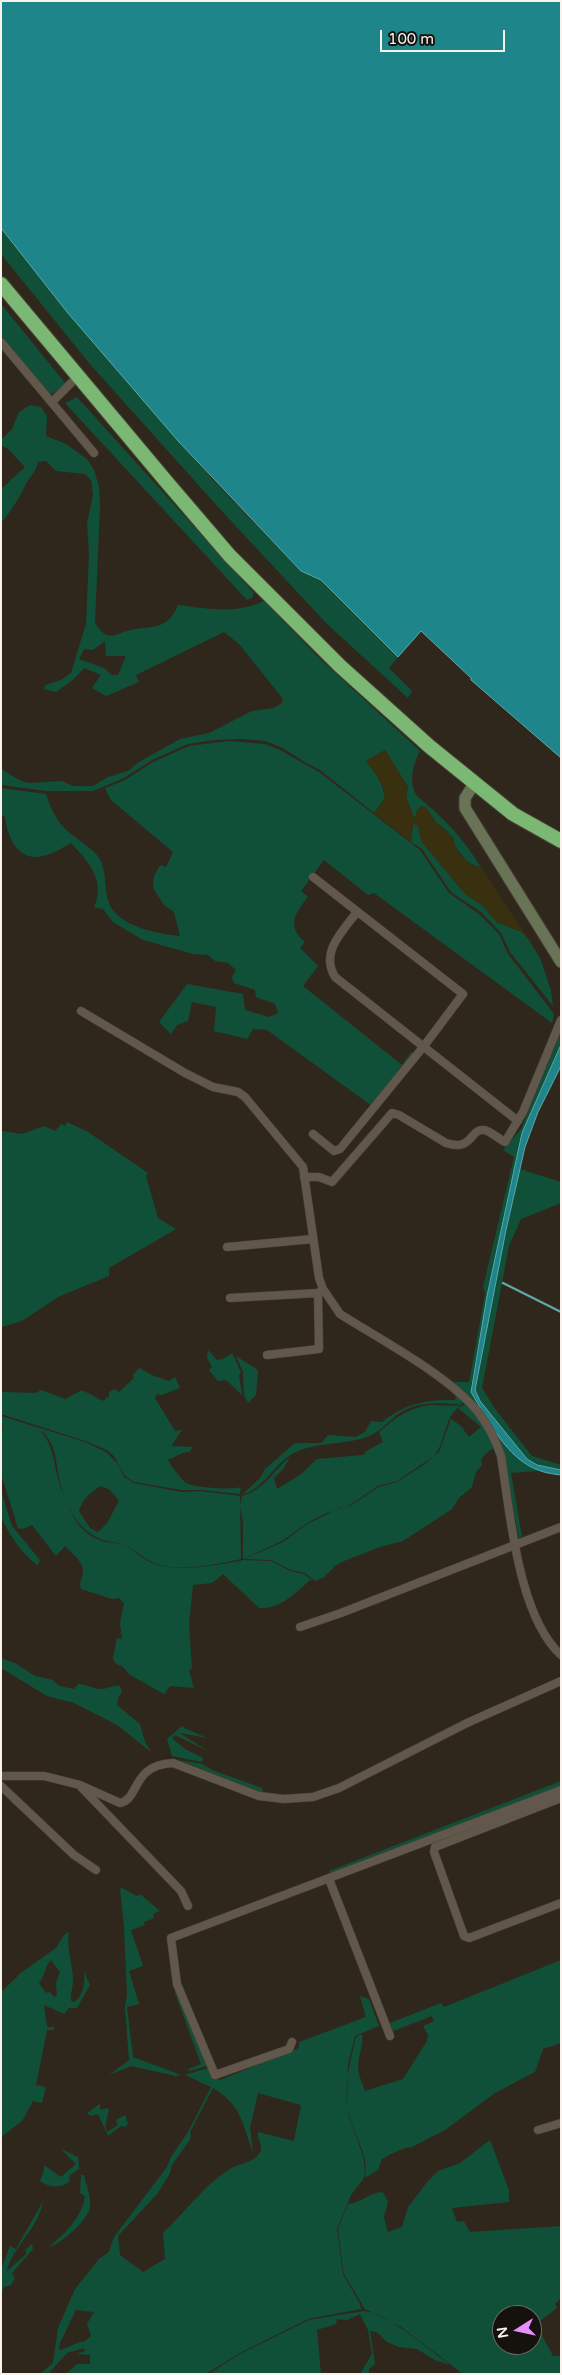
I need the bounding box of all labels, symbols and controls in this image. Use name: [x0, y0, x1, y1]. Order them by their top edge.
scale bar: [382, 20, 507, 52]
text: 100 m: [388, 30, 434, 48]
north arrow: [492, 2305, 542, 2355]
text: N: [493, 2326, 512, 2340]

